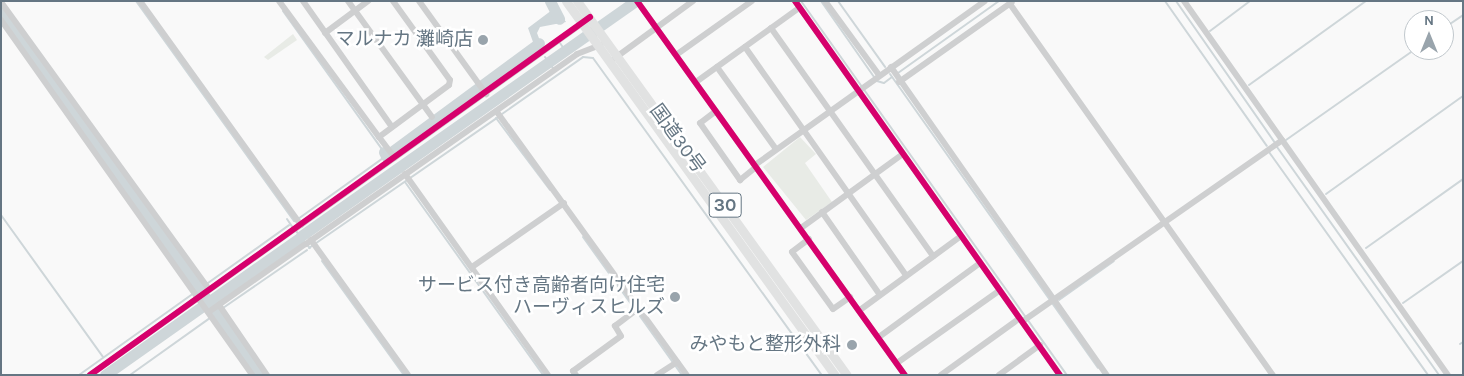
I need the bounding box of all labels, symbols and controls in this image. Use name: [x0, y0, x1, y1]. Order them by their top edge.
north arrow: [1404, 10, 1454, 60]
text: N: [1424, 12, 1434, 29]
place label: マルナカ 灘崎店: [335, 29, 473, 51]
marker: マルナカ 灘崎店: [477, 34, 489, 46]
street label: 国道30号: [644, 100, 710, 178]
road number: 30: [708, 190, 742, 220]
place label: サービス付き高齢者向け住宅 ハーヴィスヒルズ: [418, 275, 665, 319]
marker: サービス付き高齢者向け住宅 ハーヴィスヒルズ: [669, 291, 681, 303]
place label: みやもと整形外科: [689, 334, 841, 356]
marker: みやもと整形外科: [845, 338, 859, 352]

